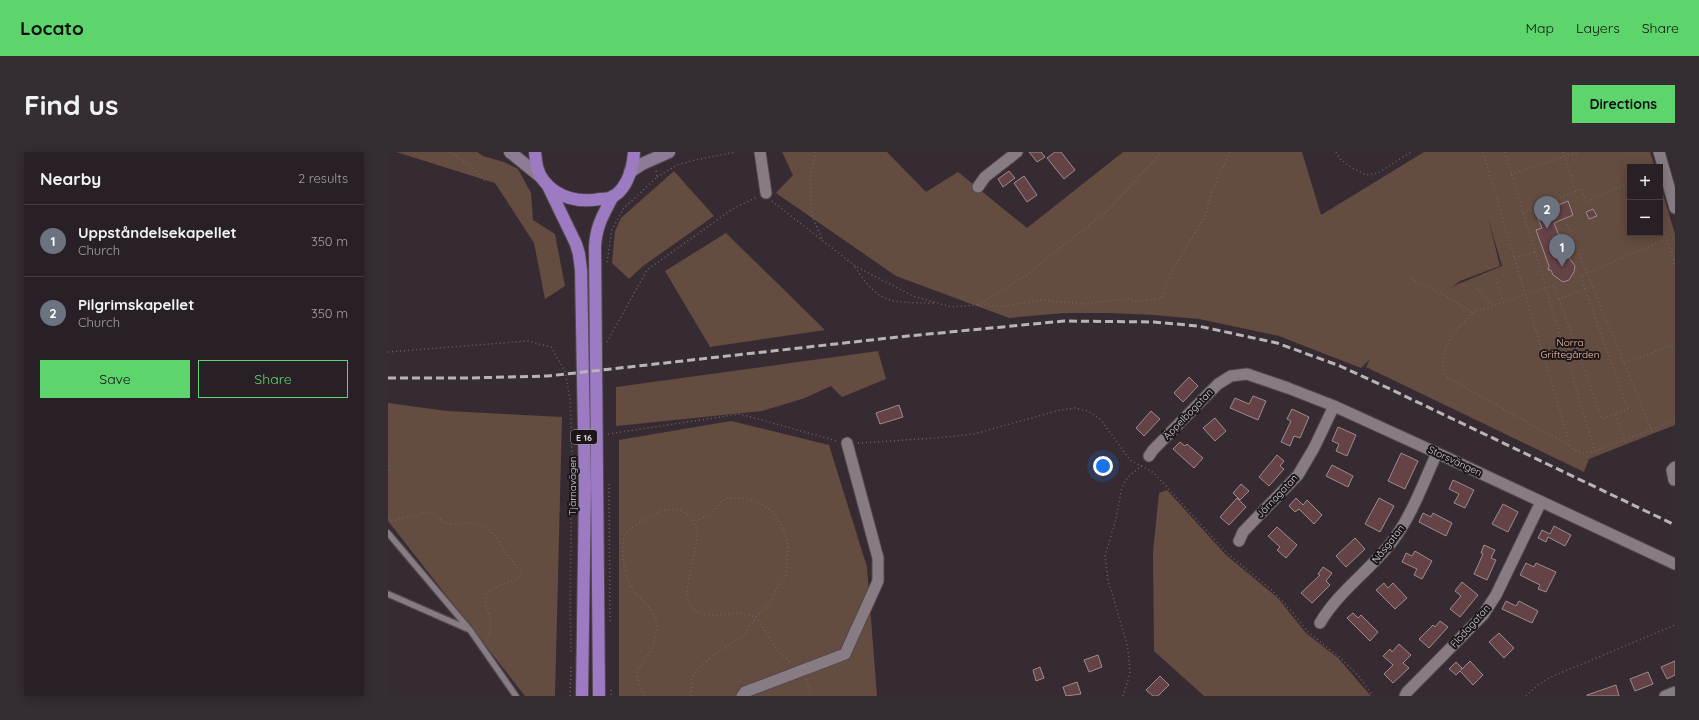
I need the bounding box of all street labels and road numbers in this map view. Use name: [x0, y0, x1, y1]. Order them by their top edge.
street label: Äppelbogatan: [1160, 386, 1216, 442]
road number: E 16: [571, 430, 597, 444]
street label: Storsvängen: [1426, 443, 1484, 479]
street label: Tjärnavägen: [566, 456, 579, 516]
street label: Järnagatan: [1254, 471, 1300, 521]
street label: Nåsgatan: [1369, 522, 1407, 566]
street label: Flodagatan: [1447, 602, 1493, 650]

